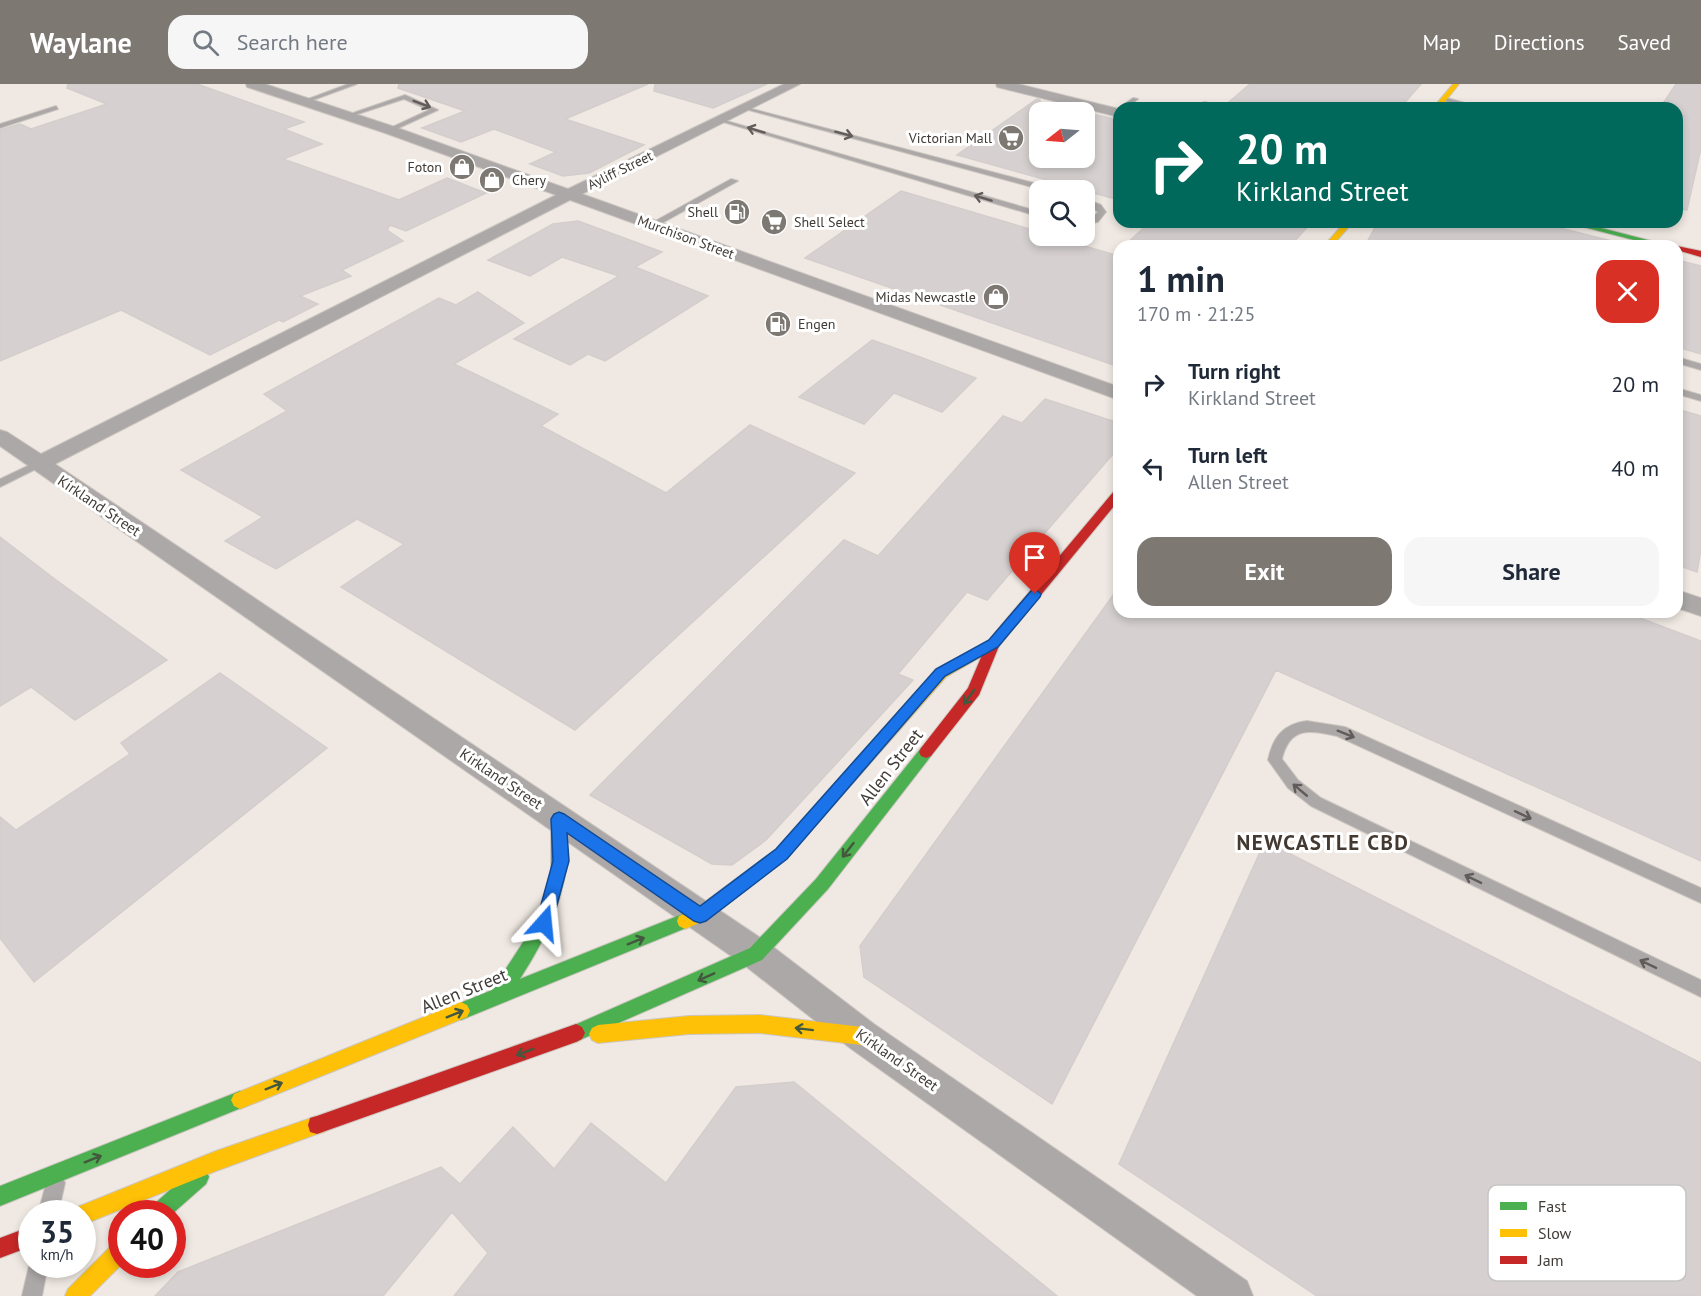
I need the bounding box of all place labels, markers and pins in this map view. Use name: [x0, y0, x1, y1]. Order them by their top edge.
supermarket icon: Victorian Mall: [996, 123, 1026, 153]
place label: Victorian Mall: [908, 129, 992, 147]
shop icon: Foton: [447, 152, 477, 182]
place label: Foton: [408, 158, 442, 176]
shop icon: Chery: [477, 165, 507, 195]
place label: Chery: [512, 171, 547, 189]
fuel station icon: Shell: [722, 197, 752, 227]
place label: Shell: [688, 203, 718, 221]
supermarket icon: Shell Select: [759, 207, 789, 237]
place label: Shell Select: [794, 213, 865, 231]
shop icon: Midas Newcastle: [981, 282, 1011, 312]
place label: Midas Newcastle: [875, 288, 976, 306]
fuel station icon: Engen: [763, 309, 793, 339]
place label: Engen: [798, 315, 835, 333]
pin: [1009, 532, 1060, 594]

